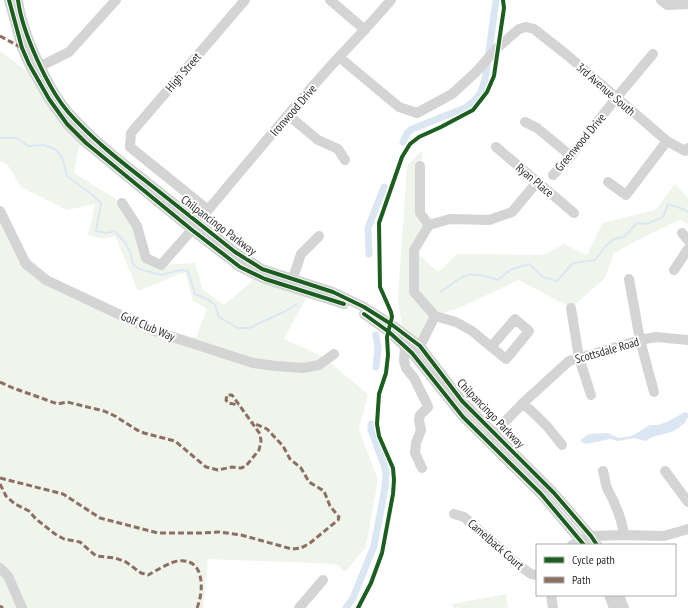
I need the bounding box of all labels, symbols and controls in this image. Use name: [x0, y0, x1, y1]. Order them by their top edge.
street label: High Street: [162, 49, 204, 95]
street label: 3rd Avenue South: [573, 59, 639, 119]
street label: Ironwood Drive: [267, 81, 319, 139]
street label: Greenwood Drive: [551, 110, 609, 174]
street label: Ryan Place: [513, 160, 557, 200]
street label: Chilpancingo Parkway: [178, 192, 260, 259]
street label: Golf Club Way: [119, 308, 178, 344]
street label: Scottsdale Road: [573, 334, 641, 366]
street label: Chilpancingo Parkway: [454, 375, 528, 451]
street label: Camelback Court: [465, 516, 528, 573]
legend: [536, 544, 676, 596]
text: Cycle path: [572, 552, 615, 567]
text: Path: [572, 572, 590, 587]

